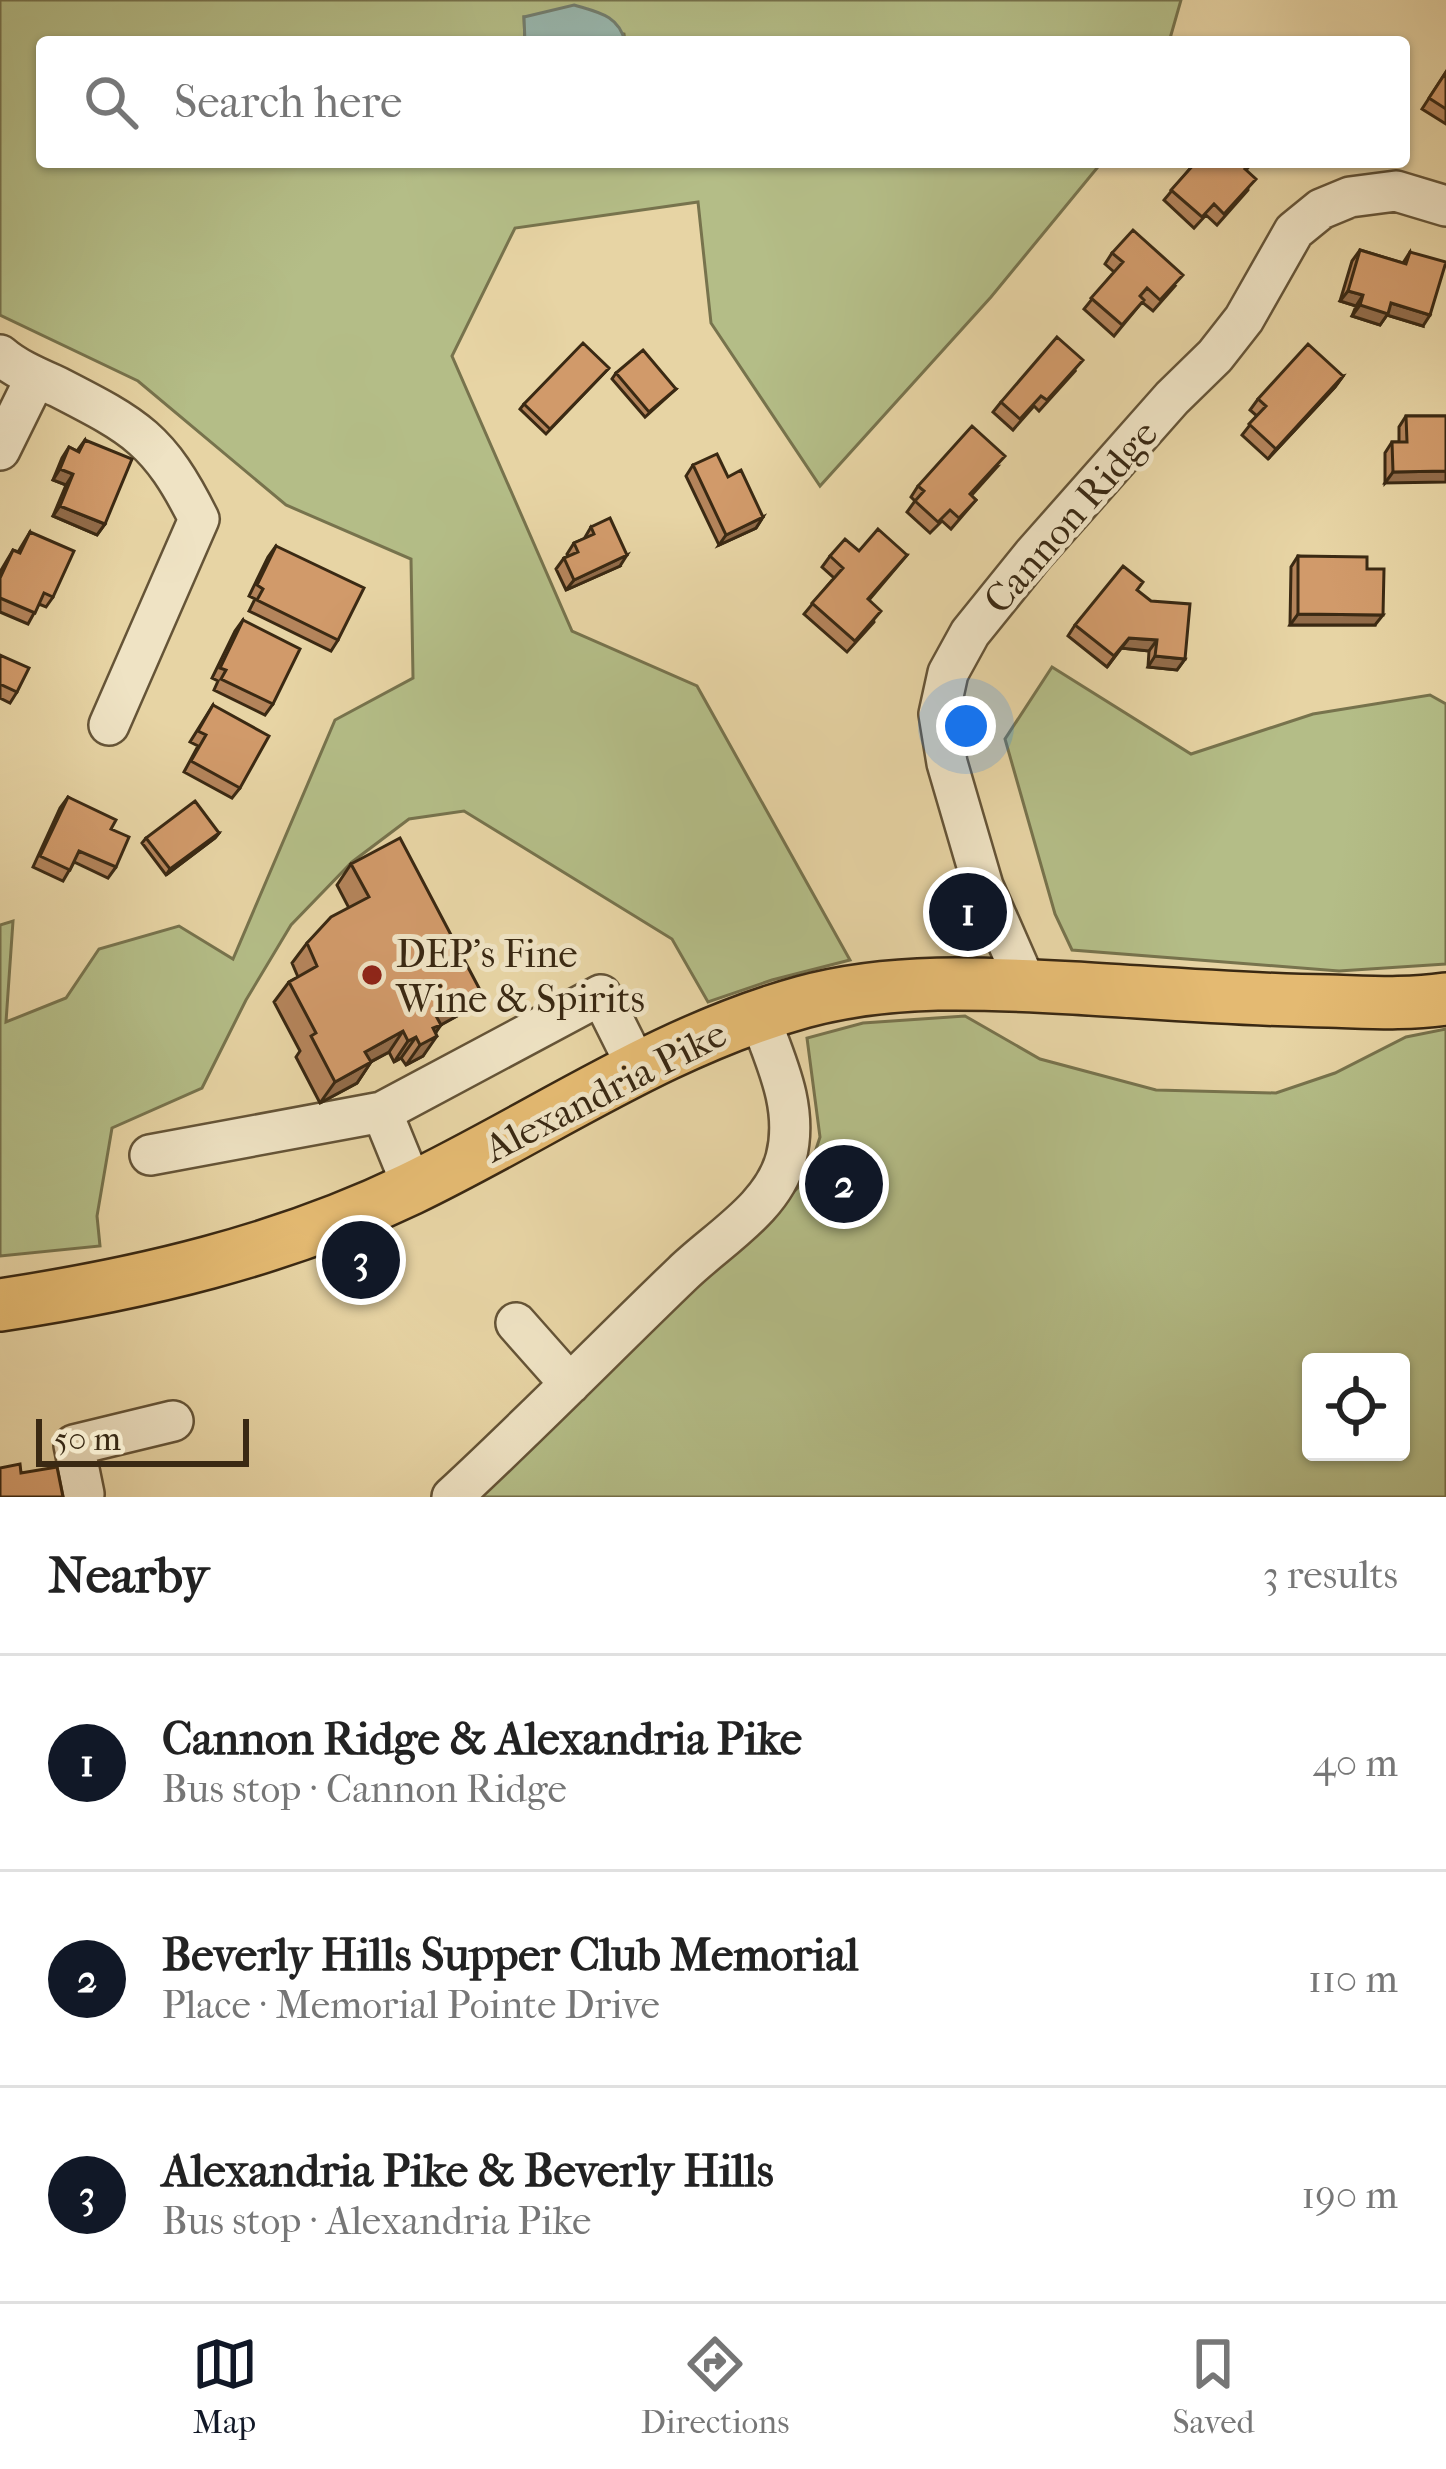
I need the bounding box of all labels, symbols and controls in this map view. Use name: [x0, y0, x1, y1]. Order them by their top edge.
search box: [36, 36, 1410, 168]
icon: search: [78, 69, 144, 135]
text: Search here: [174, 76, 402, 129]
street label: Cannon Ridge: [974, 411, 1167, 623]
your location: [936, 696, 996, 756]
pin: 1: [929, 867, 1007, 957]
place label: DEP's Fine Wine & Spirits: [395, 931, 645, 1022]
marker: DEP's Fine Wine & Spirits: [359, 962, 385, 988]
street label: Alexandria Pike: [475, 1010, 734, 1172]
pin: 2: [805, 1139, 883, 1229]
pin: 3: [322, 1215, 400, 1305]
map controls: [1302, 1353, 1410, 1461]
button: locate: [1302, 1353, 1410, 1461]
scale bar: [36, 1413, 249, 1466]
text: 50 m: [54, 1420, 121, 1459]
text: Nearby: [48, 1545, 209, 1605]
text: 3 results: [1263, 1552, 1398, 1598]
text: Cannon Ridge & Alexandria Pike: [162, 1713, 802, 1766]
text: 1: [80, 1740, 94, 1786]
text: 40 m: [1313, 1740, 1398, 1786]
text: Bus stop · Cannon Ridge: [162, 1766, 567, 1812]
text: Beverly Hills Supper Club Memorial: [162, 1929, 859, 1982]
text: 2: [77, 1956, 97, 2002]
text: 110 m: [1308, 1956, 1398, 2002]
text: Place · Memorial Pointe Drive: [162, 1982, 660, 2028]
text: Alexandria Pike & Beverly Hills: [162, 2145, 774, 2198]
text: 3: [79, 2172, 95, 2218]
text: 190 m: [1301, 2172, 1398, 2218]
text: Bus stop · Alexandria Pike: [162, 2198, 591, 2244]
tab: Map: [192, 2331, 258, 2442]
tab: Directions: [641, 2331, 789, 2442]
tab: Saved: [1173, 2331, 1254, 2442]

